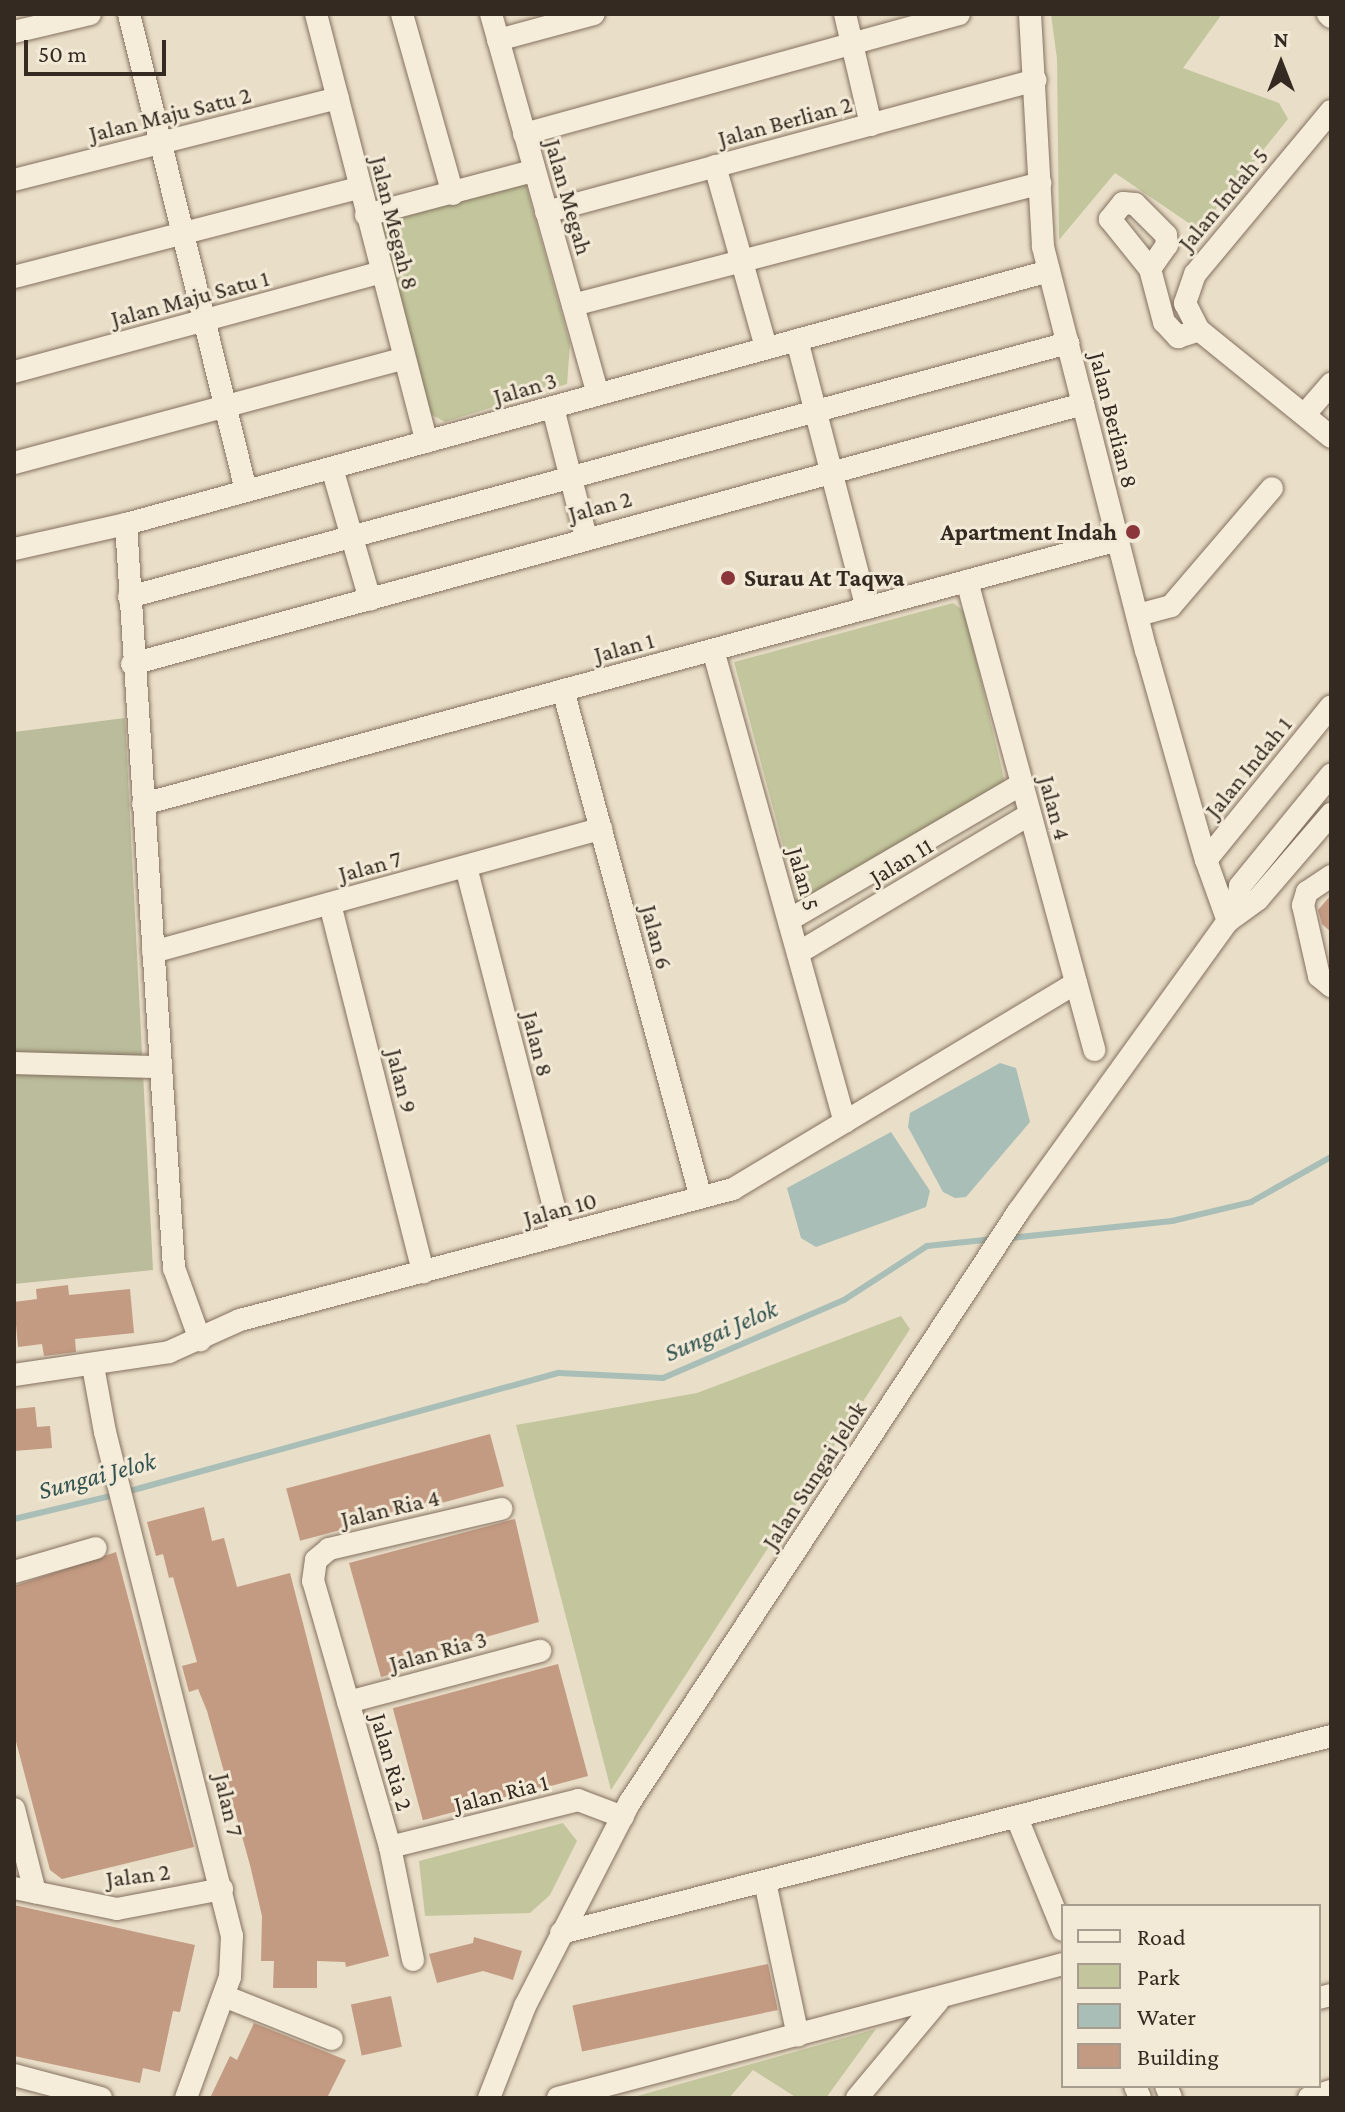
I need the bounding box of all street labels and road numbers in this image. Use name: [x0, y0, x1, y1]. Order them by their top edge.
street label: Jalan Maju Satu 2: [86, 80, 254, 148]
street label: Jalan Berlian 2: [715, 89, 855, 153]
street label: Jalan Megah: [539, 136, 599, 258]
street label: Jalan Indah 5: [1172, 142, 1274, 256]
street label: Jalan Megah 8: [365, 153, 425, 293]
street label: Jalan Maju Satu 1: [108, 263, 272, 333]
street label: Jalan Berlian 8: [1083, 349, 1145, 491]
street label: Jalan 3: [490, 365, 560, 411]
street label: Jalan 2: [565, 484, 635, 528]
street label: Jalan 1: [591, 625, 657, 669]
street label: Jalan Indah 1: [1198, 710, 1298, 824]
street label: Jalan 4: [1033, 773, 1077, 843]
street label: Jalan 11: [864, 831, 938, 891]
street label: Jalan 7: [335, 844, 405, 888]
street label: Jalan 5: [781, 844, 827, 914]
street label: Jalan 6: [635, 902, 679, 972]
street label: Jalan 8: [516, 1009, 560, 1079]
street label: Jalan 9: [380, 1046, 424, 1116]
street label: Jalan 10: [520, 1185, 600, 1233]
street label: Jalan Sungai Jelok: [755, 1396, 873, 1554]
street label: Jalan Ria 4: [338, 1483, 442, 1533]
street label: Jalan Ria 3: [386, 1624, 490, 1678]
street label: Jalan Ria 2: [364, 1710, 420, 1814]
street label: Jalan Ria 1: [451, 1767, 551, 1819]
street label: Jalan 7: [208, 1771, 250, 1839]
street label: Jalan 2: [104, 1857, 172, 1893]

